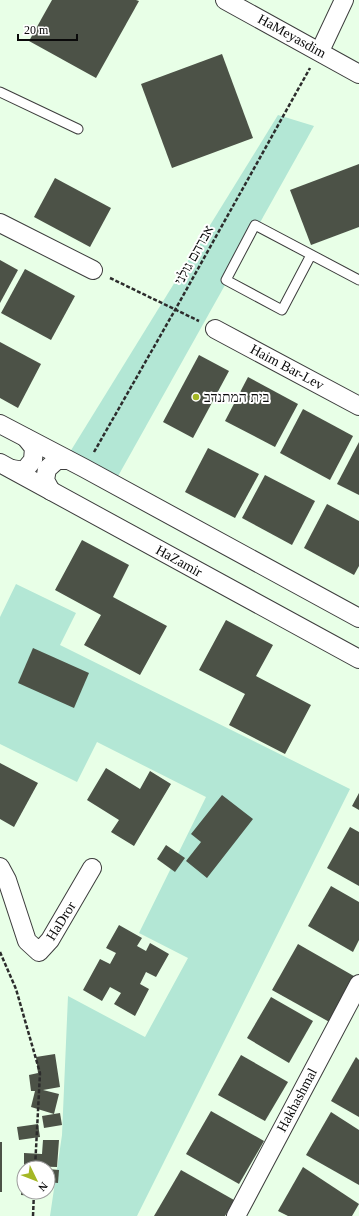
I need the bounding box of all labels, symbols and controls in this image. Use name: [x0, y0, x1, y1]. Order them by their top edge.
street label: HaMeyasdim: [255, 11, 329, 61]
scale bar: [18, 16, 77, 42]
text: 20 m: [24, 23, 49, 37]
street label: אברהם גולני: [172, 223, 216, 287]
street label: Haim Bar-Lev: [248, 341, 326, 393]
place label: בית המתנדב: [204, 390, 270, 405]
marker: בית המתנדב: [191, 392, 201, 402]
street label: HaZamir: [153, 542, 205, 580]
street label: HaDror: [43, 899, 79, 943]
street label: Hakhashmal: [274, 1065, 320, 1134]
north arrow: [16, 1160, 56, 1200]
text: N: [36, 1180, 50, 1194]

